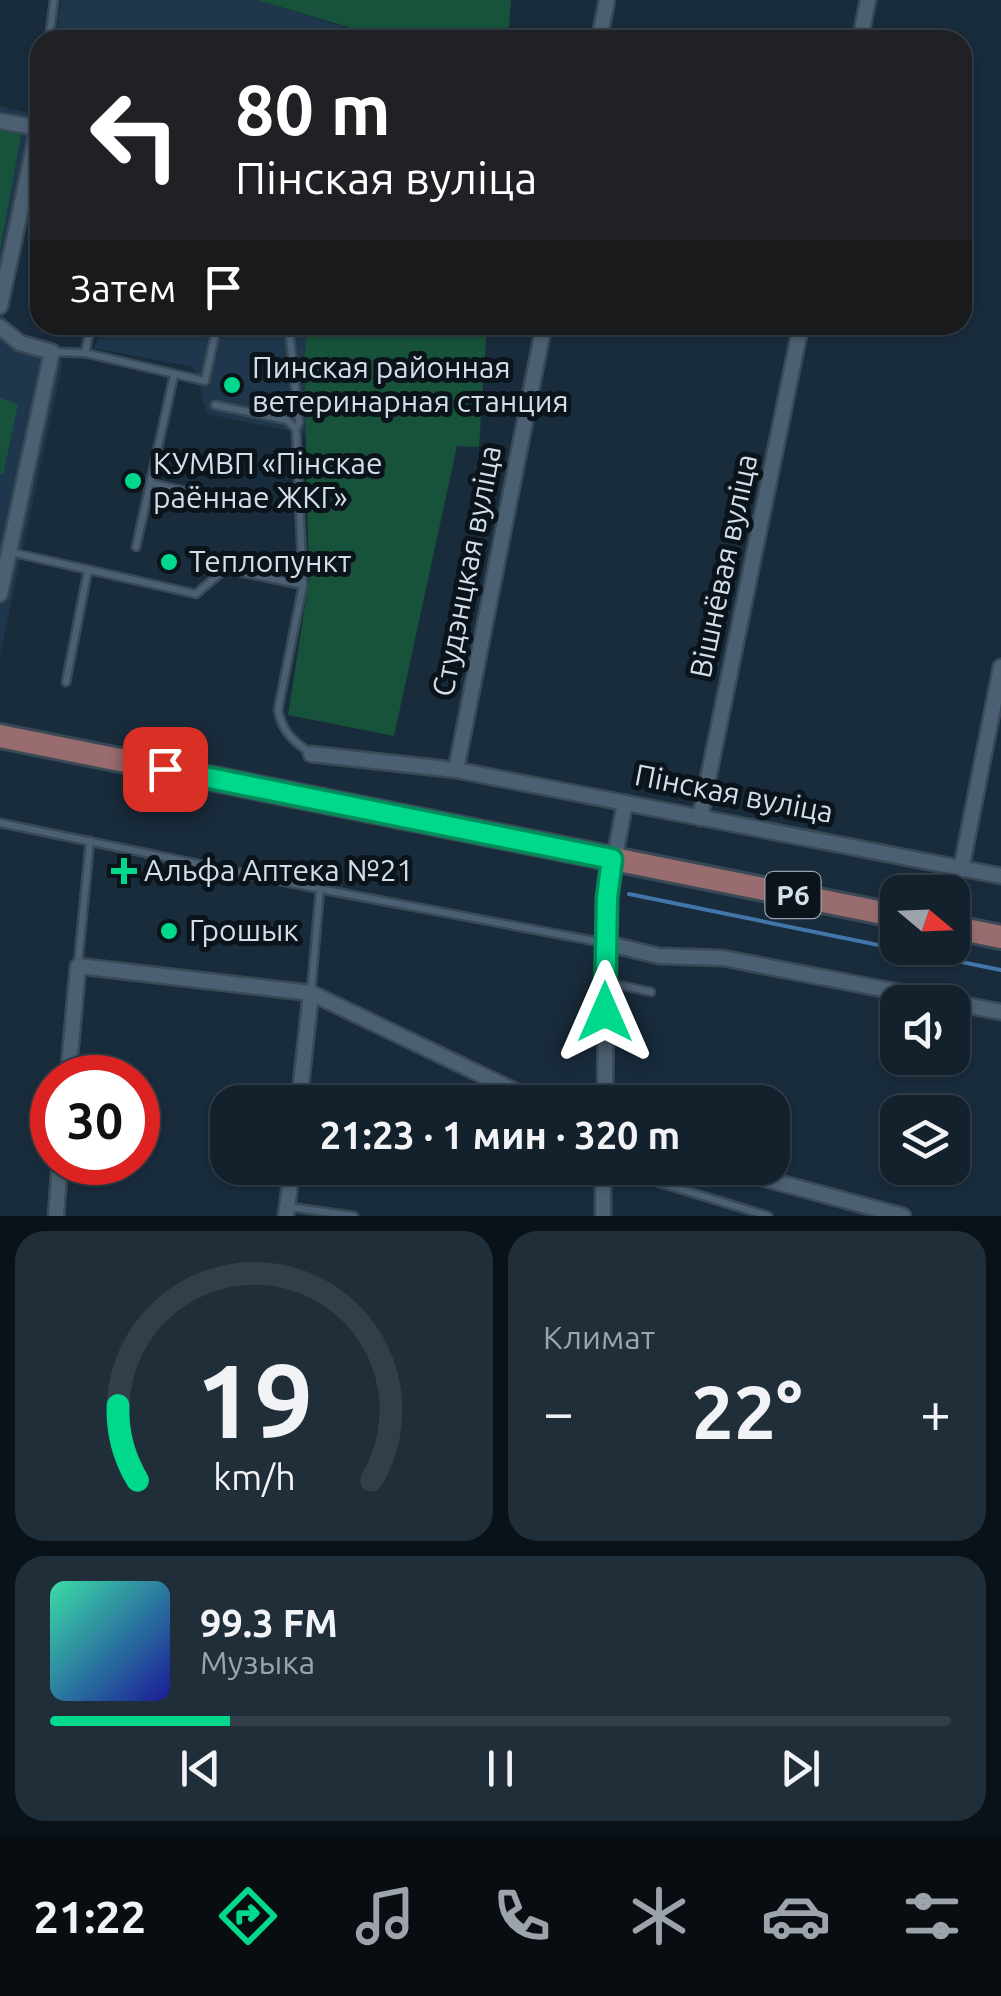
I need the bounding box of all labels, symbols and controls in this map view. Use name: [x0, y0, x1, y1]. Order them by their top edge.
icon: left: [70, 70, 200, 200]
text: 80 m: [235, 70, 391, 148]
text: Пінская вуліца: [235, 152, 537, 203]
icon: arrive: [196, 260, 251, 315]
text: Затем: [70, 267, 176, 309]
place label: Пинская районная ветеринарная станция: [252, 350, 569, 418]
marker: Пинская районная ветеринарная станция: [221, 374, 243, 396]
street label: Студэнцкая вуліца: [425, 442, 507, 699]
place label: КУМВП «Пінскае раённае ЖКГ»: [153, 446, 383, 514]
street label: Вішнёвая вуліца: [683, 451, 763, 681]
marker: КУМВП «Пінскае раённае ЖКГ»: [122, 470, 144, 492]
place label: Теплопункт: [189, 544, 351, 578]
marker: Теплопункт: [158, 551, 180, 573]
pin: [123, 727, 208, 812]
icon: arrive: [138, 742, 193, 797]
street label: Пінская вуліца: [632, 757, 836, 829]
place label: Альфа Аптека №21: [144, 853, 414, 887]
marker: Альфа Аптека №21: [113, 860, 135, 882]
road number: Р6: [766, 872, 820, 918]
north arrow: [880, 875, 970, 965]
map controls: [880, 875, 970, 1185]
place label: Грошык: [189, 913, 299, 947]
marker: Грошык: [158, 920, 180, 942]
position arrow: [553, 960, 657, 1064]
button: sound: [880, 985, 970, 1075]
speed limit sign: 30: [30, 1055, 160, 1185]
button: layers: [880, 1095, 970, 1185]
text: 21:23 · 1 мин · 320 m: [320, 1114, 680, 1156]
text: Климат: [543, 1319, 655, 1355]
text: 19: [195, 1341, 313, 1458]
text: 22°: [691, 1369, 803, 1453]
text: −: [543, 1381, 574, 1442]
text: +: [920, 1381, 951, 1442]
text: km/h: [213, 1457, 295, 1497]
text: 99.3 FM: [200, 1602, 338, 1644]
text: Музыка: [200, 1644, 315, 1680]
icon: previous: [173, 1741, 228, 1796]
icon: pause: [473, 1741, 528, 1796]
icon: next: [773, 1741, 828, 1796]
icon: directions: [213, 1881, 283, 1951]
icon: music: [350, 1881, 420, 1951]
icon: phone: [487, 1881, 557, 1951]
icon: climate: [624, 1881, 694, 1951]
icon: car: [761, 1881, 831, 1951]
icon: filters: [897, 1881, 967, 1951]
text: 21:22: [33, 1891, 146, 1942]

